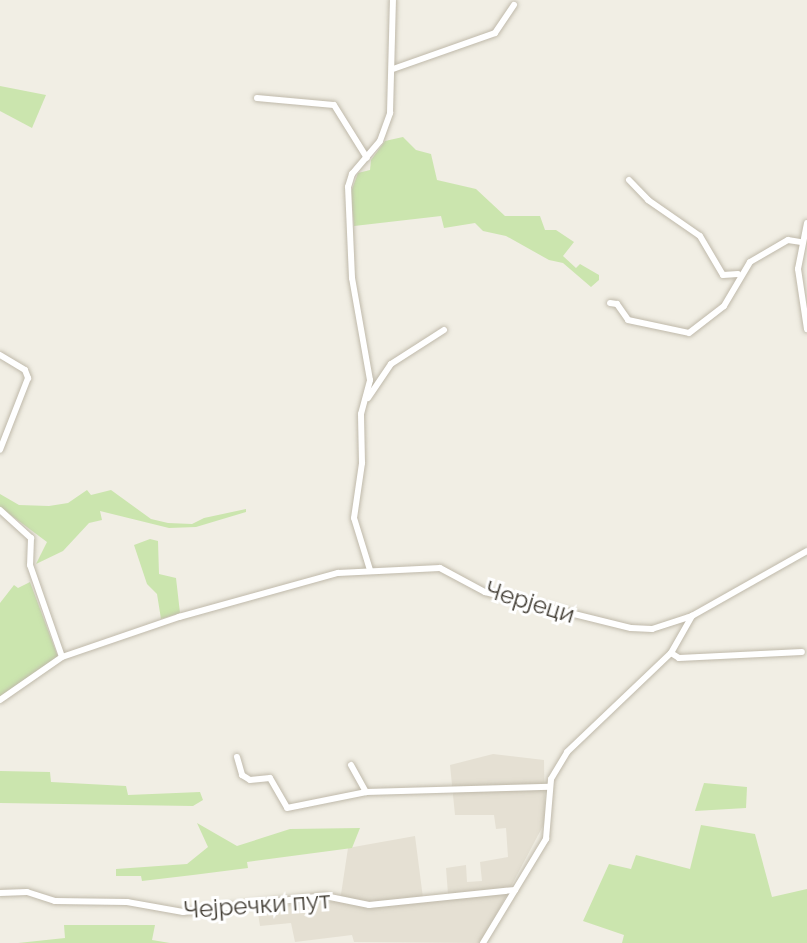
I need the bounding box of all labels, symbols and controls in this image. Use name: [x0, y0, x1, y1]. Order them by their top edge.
street label: Черјеци: [482, 575, 578, 629]
street label: Чејречки пут: [183, 886, 331, 924]

